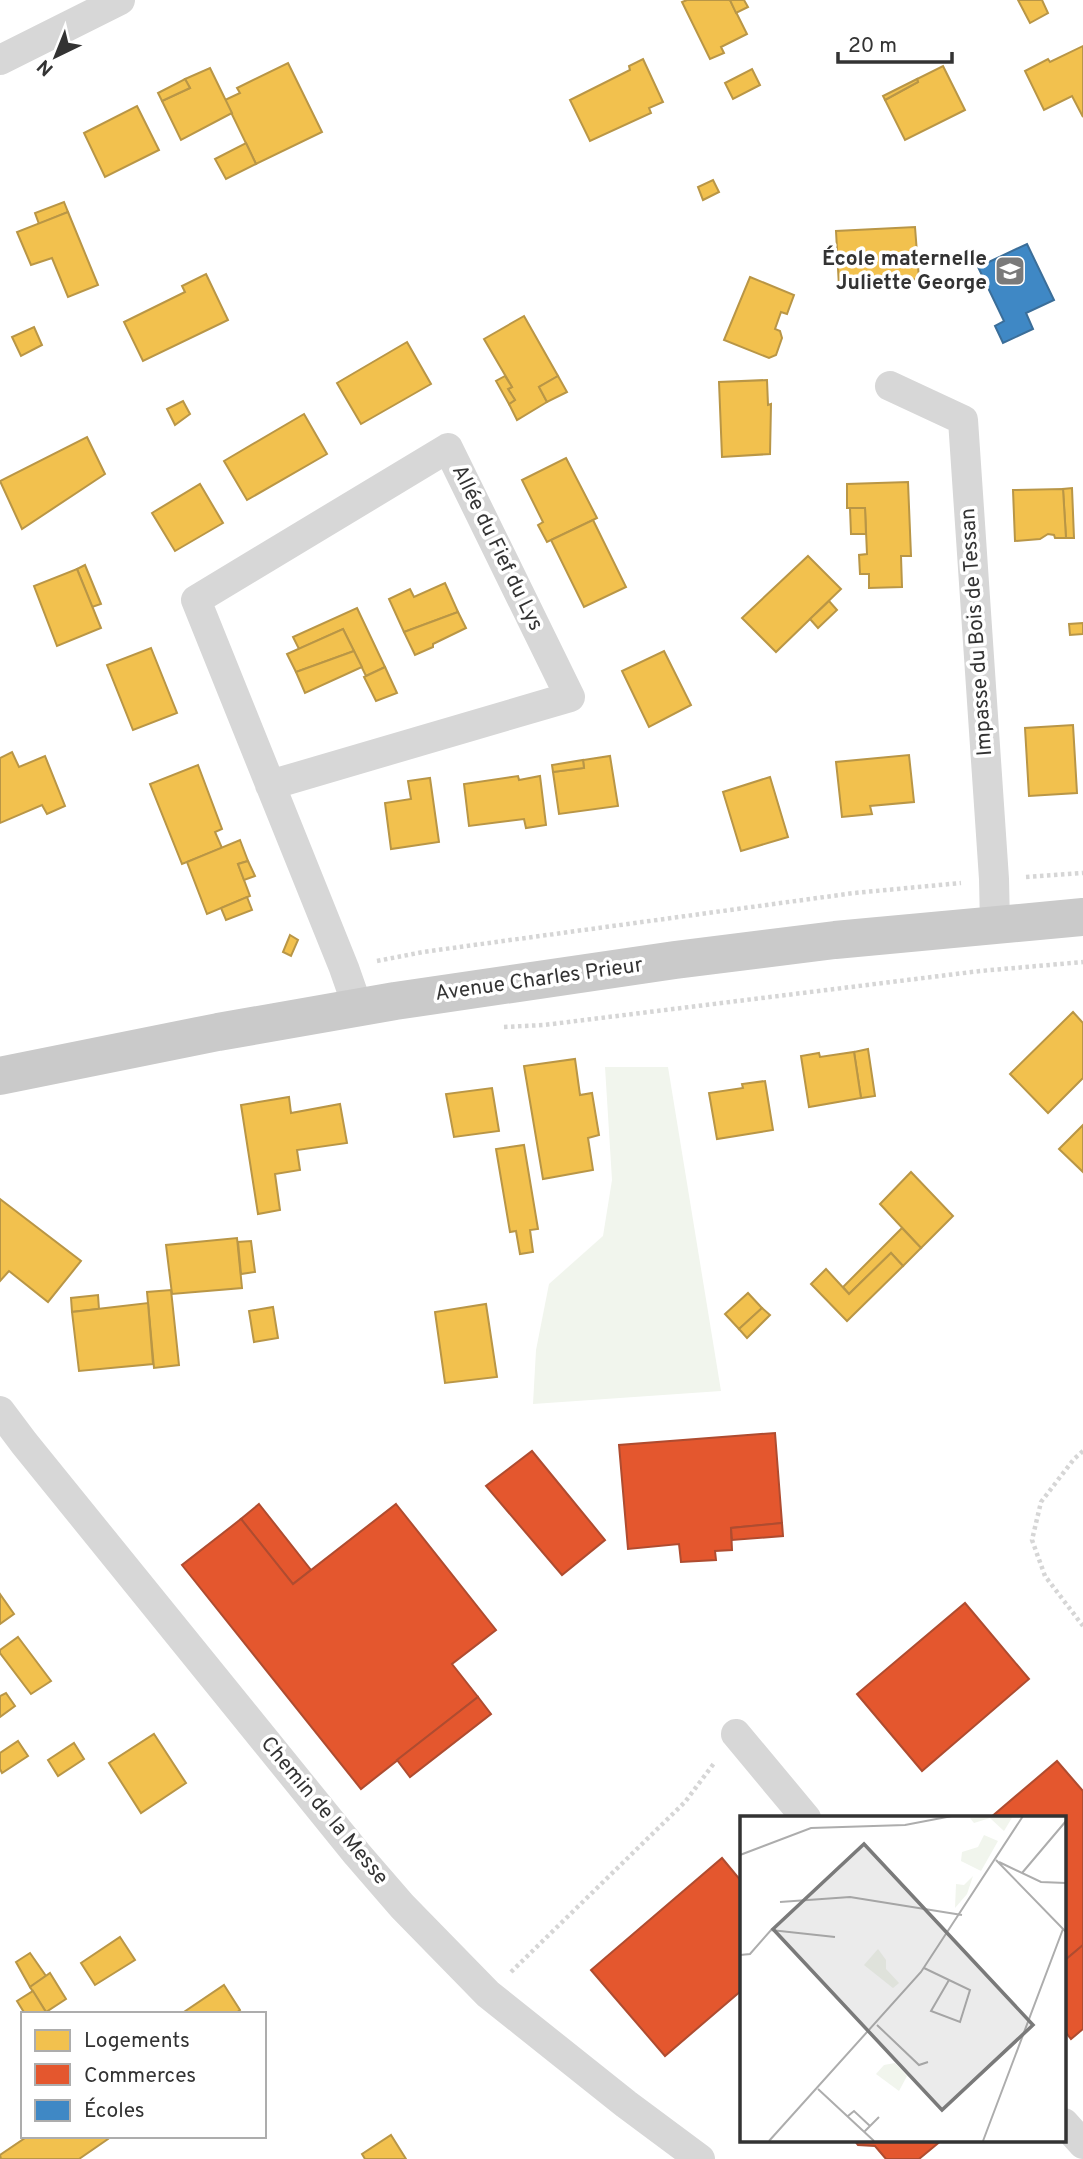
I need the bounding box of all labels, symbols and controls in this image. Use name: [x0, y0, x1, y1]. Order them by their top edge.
north arrow: [21, 21, 91, 91]
scale bar: [838, 21, 952, 65]
text: 20 m: [848, 33, 897, 60]
text: N: [33, 54, 59, 80]
place label: École maternelle Juliette George: [822, 245, 987, 297]
school or university icon: École maternelle Juliette George: [993, 254, 1027, 288]
street label: Allée du Fief du Lys: [445, 461, 549, 635]
street label: Impasse du Bois de Tessan: [955, 507, 999, 757]
street label: Avenue Charles Prieur: [433, 952, 645, 1008]
street label: Chemin de la Messe: [254, 1731, 394, 1891]
inset map: [740, 1816, 1066, 2142]
legend: [21, 2012, 266, 2138]
text: Logements: [84, 2028, 190, 2055]
text: Commerces: [84, 2063, 196, 2090]
text: Écoles: [84, 2097, 145, 2125]

